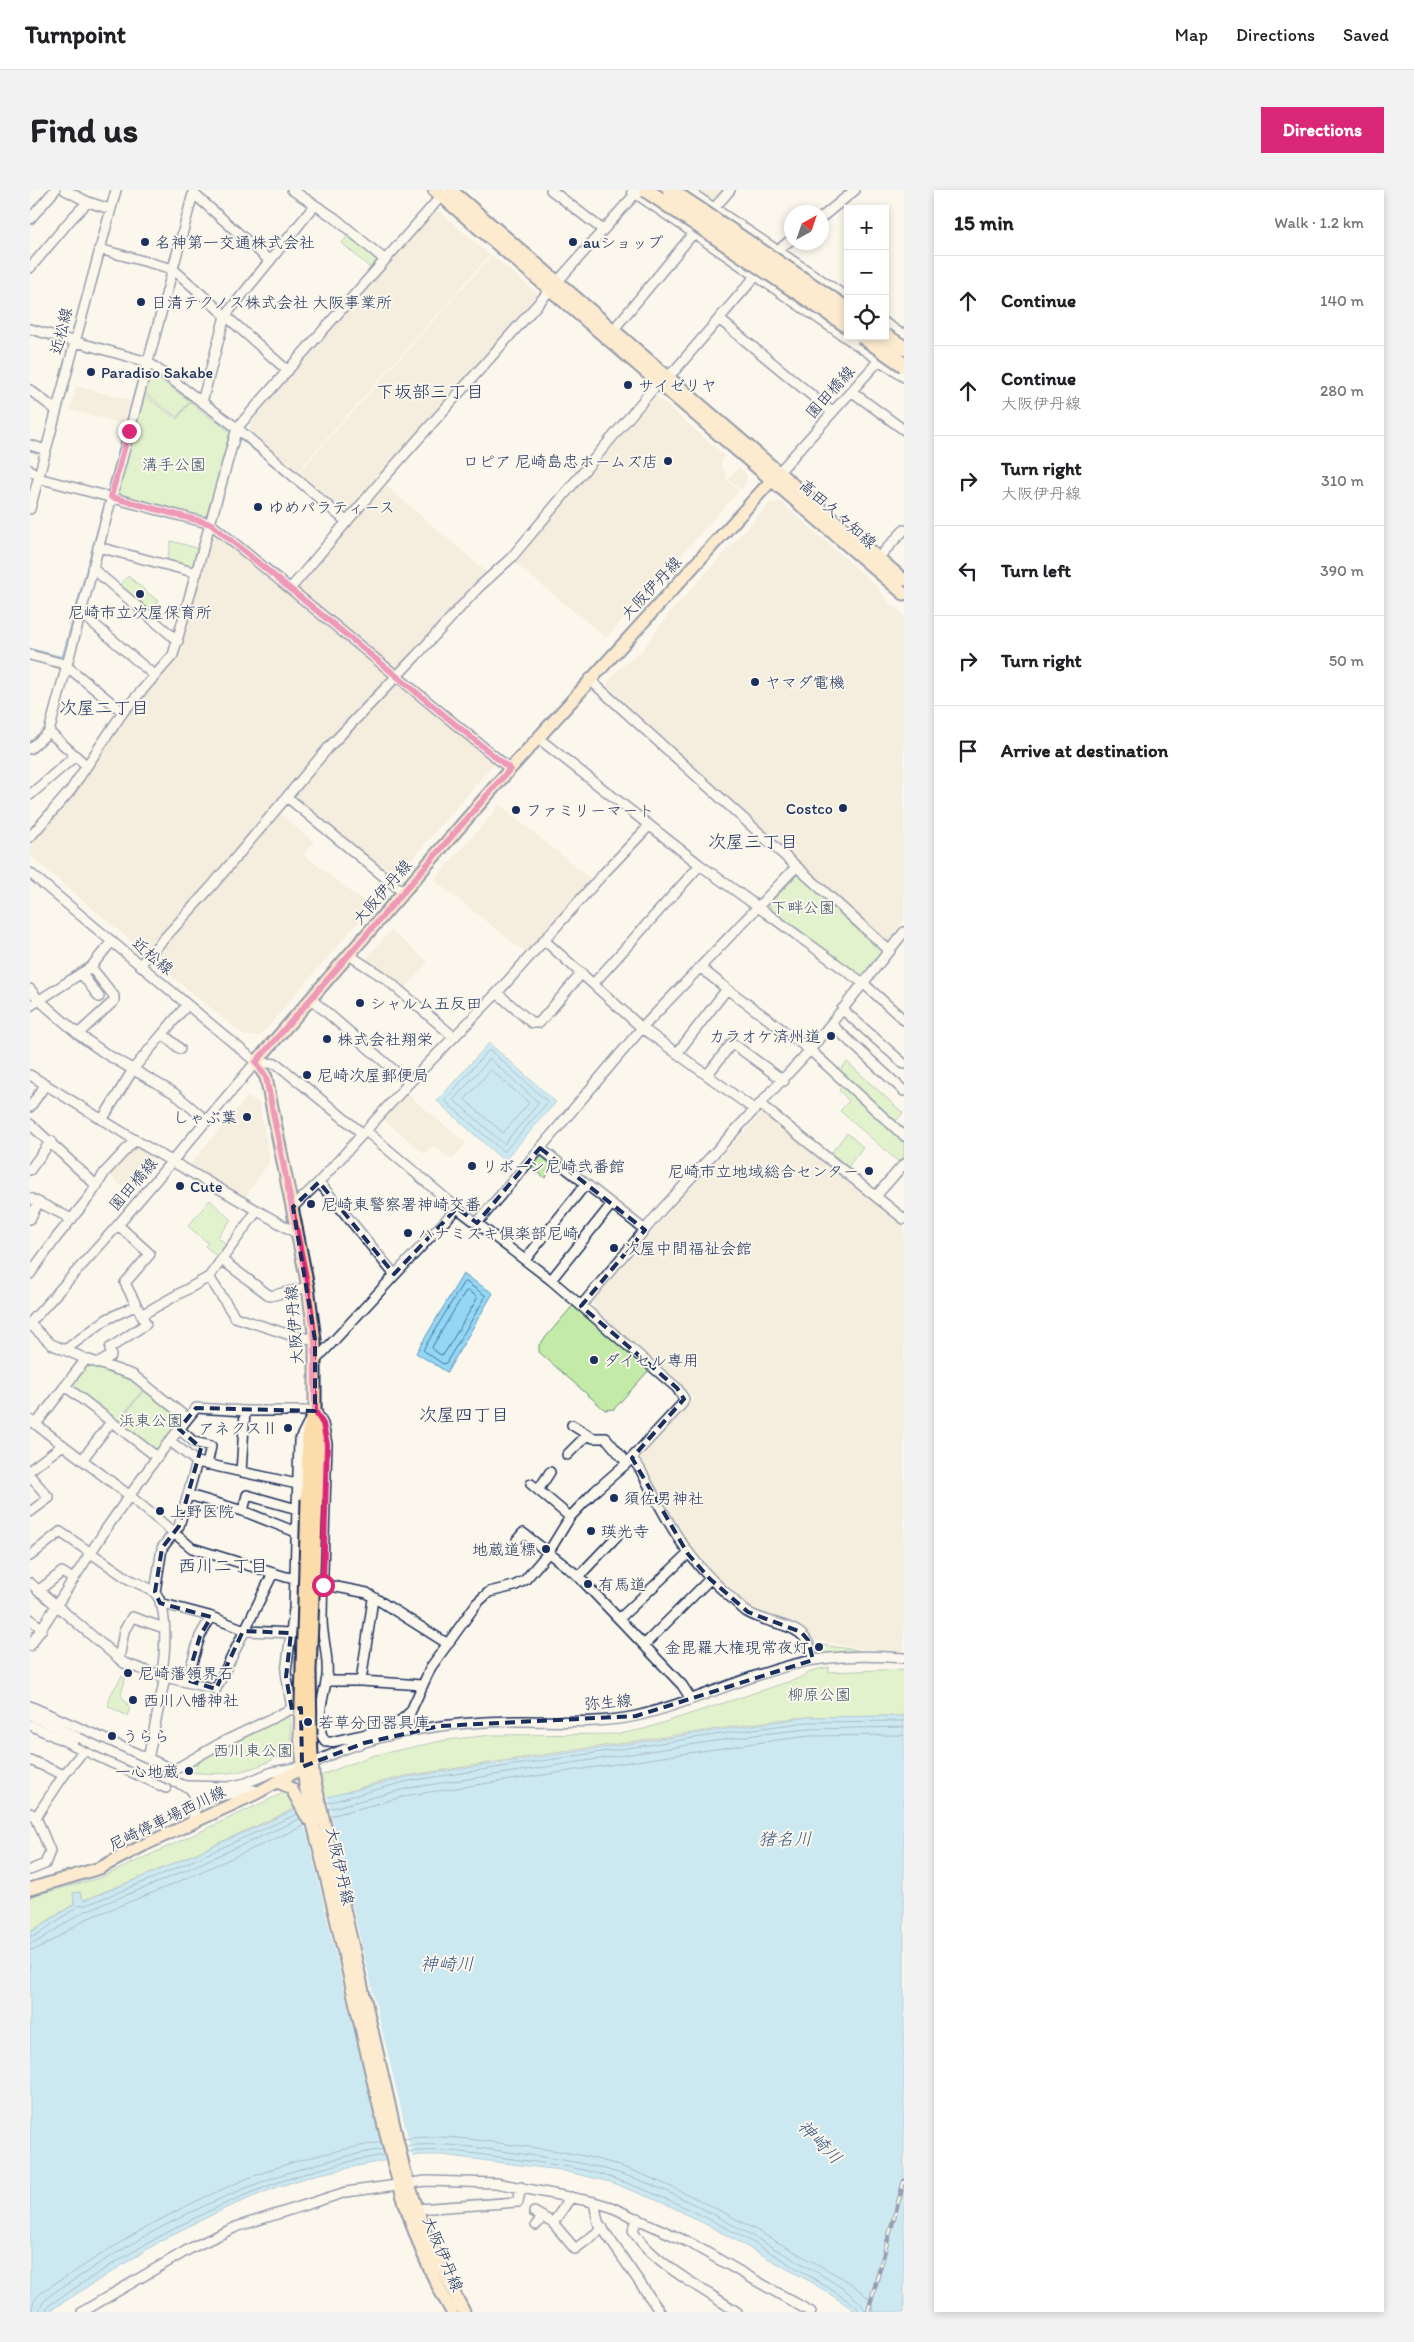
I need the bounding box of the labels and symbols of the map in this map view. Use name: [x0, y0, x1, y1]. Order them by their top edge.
north arrow: [784, 205, 829, 250]
place label: 名神第一交通株式会社: [155, 233, 315, 252]
place label: auショップ: [583, 233, 663, 252]
marker: 名神第一交通株式会社: [139, 236, 151, 248]
marker: auショップ: [567, 236, 579, 248]
place label: 日清テクノス株式会社 大阪事業所: [151, 293, 392, 312]
marker: 日清テクノス株式会社 大阪事業所: [135, 296, 147, 308]
street label: 近松線: [46, 305, 76, 357]
street label: 園田橋線: [802, 362, 858, 422]
place label: Paradiso Sakabe: [101, 363, 213, 382]
marker: Paradiso Sakabe: [85, 366, 97, 378]
place label: サイゼリヤ: [638, 376, 717, 395]
marker: サイゼリヤ: [622, 379, 634, 391]
district label: 下坂部三丁目: [376, 381, 484, 403]
route end: [118, 420, 141, 443]
place label: ロピア 尼崎島忠ホームズ店: [463, 452, 658, 471]
park label: 溝手公園: [142, 455, 206, 474]
marker: ロピア 尼崎島忠ホームズ店: [662, 455, 674, 467]
street label: 高田久々知線: [796, 475, 880, 553]
place label: ゆめパラティース: [268, 498, 395, 517]
marker: ゆめパラティース: [252, 501, 264, 513]
street label: 大阪伊丹線: [617, 552, 685, 624]
marker: 尼崎市立次屋保育所: [134, 588, 146, 600]
place label: 尼崎市立次屋保育所: [68, 603, 212, 622]
place label: ヤマダ電機: [765, 673, 845, 692]
marker: ヤマダ電機: [749, 676, 761, 688]
district label: 次屋二丁目: [59, 697, 149, 719]
place label: Costco: [786, 799, 833, 818]
place label: ファミリーマート: [526, 801, 654, 820]
marker: Costco: [837, 802, 849, 814]
marker: ファミリーマート: [510, 804, 522, 816]
district label: 次屋三丁目: [708, 831, 798, 853]
street label: 大阪伊丹線: [349, 856, 415, 928]
park label: 下畔公園: [771, 898, 835, 917]
street label: 近松線: [129, 933, 177, 979]
place label: シャルム五反田: [370, 994, 482, 1013]
marker: シャルム五反田: [354, 997, 366, 1009]
place label: カラオケ済州道: [709, 1027, 821, 1046]
place label: 株式会社翔栄: [337, 1030, 433, 1049]
marker: カラオケ済州道: [825, 1030, 837, 1042]
marker: 株式会社翔栄: [321, 1033, 333, 1045]
place label: 尼崎次屋郵便局: [317, 1066, 429, 1085]
marker: 尼崎次屋郵便局: [301, 1069, 313, 1081]
place label: しゃぶ葉: [173, 1108, 237, 1127]
marker: しゃぶ葉: [241, 1111, 253, 1123]
street label: 園田橋線: [105, 1154, 161, 1214]
place label: リボーン尼崎弐番館: [482, 1157, 625, 1176]
marker: リボーン尼崎弐番館: [466, 1160, 478, 1172]
place label: 尼崎市立地域総合センター: [668, 1162, 859, 1181]
marker: 尼崎市立地域総合センター: [863, 1165, 875, 1177]
place label: Cute: [190, 1177, 223, 1196]
marker: Cute: [174, 1180, 186, 1192]
place label: 尼崎東警察署神崎交番: [321, 1195, 481, 1214]
marker: 尼崎東警察署神崎交番: [305, 1198, 317, 1210]
place label: ハナミズキ倶楽部尼崎: [418, 1224, 579, 1243]
marker: ハナミズキ倶楽部尼崎: [402, 1227, 414, 1239]
place label: 次屋中間福祉会館: [624, 1239, 752, 1258]
marker: 次屋中間福祉会館: [608, 1242, 620, 1254]
street label: 大阪伊丹線: [281, 1284, 307, 1366]
place label: ダイセル専用: [604, 1351, 699, 1370]
marker: ダイセル専用: [588, 1354, 600, 1366]
district label: 次屋四丁目: [419, 1404, 509, 1426]
park label: 浜東公園: [119, 1411, 183, 1430]
place label: アネクスⅡ: [198, 1419, 278, 1438]
marker: アネクスⅡ: [282, 1422, 294, 1434]
place label: 須佐男神社: [624, 1489, 704, 1508]
marker: 須佐男神社: [608, 1492, 620, 1504]
place label: 上野医院: [170, 1502, 234, 1521]
marker: 上野医院: [154, 1505, 166, 1517]
place label: 瑛光寺: [601, 1522, 649, 1541]
marker: 瑛光寺: [585, 1525, 597, 1537]
place label: 地蔵道標: [472, 1540, 536, 1559]
marker: 地蔵道標: [540, 1543, 552, 1555]
district label: 西川二丁目: [178, 1555, 268, 1577]
route start: [312, 1574, 335, 1597]
place label: 有馬道: [598, 1575, 646, 1594]
marker: 有馬道: [582, 1578, 594, 1590]
place label: 金毘羅大権現常夜灯: [665, 1638, 809, 1657]
marker: 金毘羅大権現常夜灯: [813, 1641, 825, 1653]
place label: 尼崎藩領界石: [138, 1664, 234, 1683]
marker: 尼崎藩領界石: [122, 1667, 134, 1679]
park label: 柳原公園: [787, 1685, 851, 1704]
street label: 弥生線: [583, 1690, 633, 1714]
place label: 西川八幡神社: [143, 1691, 239, 1710]
marker: 西川八幡神社: [127, 1694, 139, 1706]
place label: 若草分団器具庫: [318, 1713, 430, 1732]
marker: 若草分団器具庫: [302, 1716, 314, 1728]
place label: うらら: [122, 1727, 170, 1746]
marker: うらら: [106, 1730, 118, 1742]
park label: 西川東公園: [213, 1741, 293, 1760]
place label: 一心地蔵: [115, 1762, 179, 1781]
marker: 一心地蔵: [183, 1765, 195, 1777]
street label: 尼崎停車場西川線: [105, 1781, 229, 1855]
street label: 大阪伊丹線: [322, 1825, 358, 1907]
water label: 猪名川: [758, 1828, 812, 1850]
water label: 神崎川: [420, 1953, 474, 1975]
water label: 神崎川: [793, 2115, 847, 2169]
street label: 大阪伊丹線: [419, 2213, 467, 2295]

